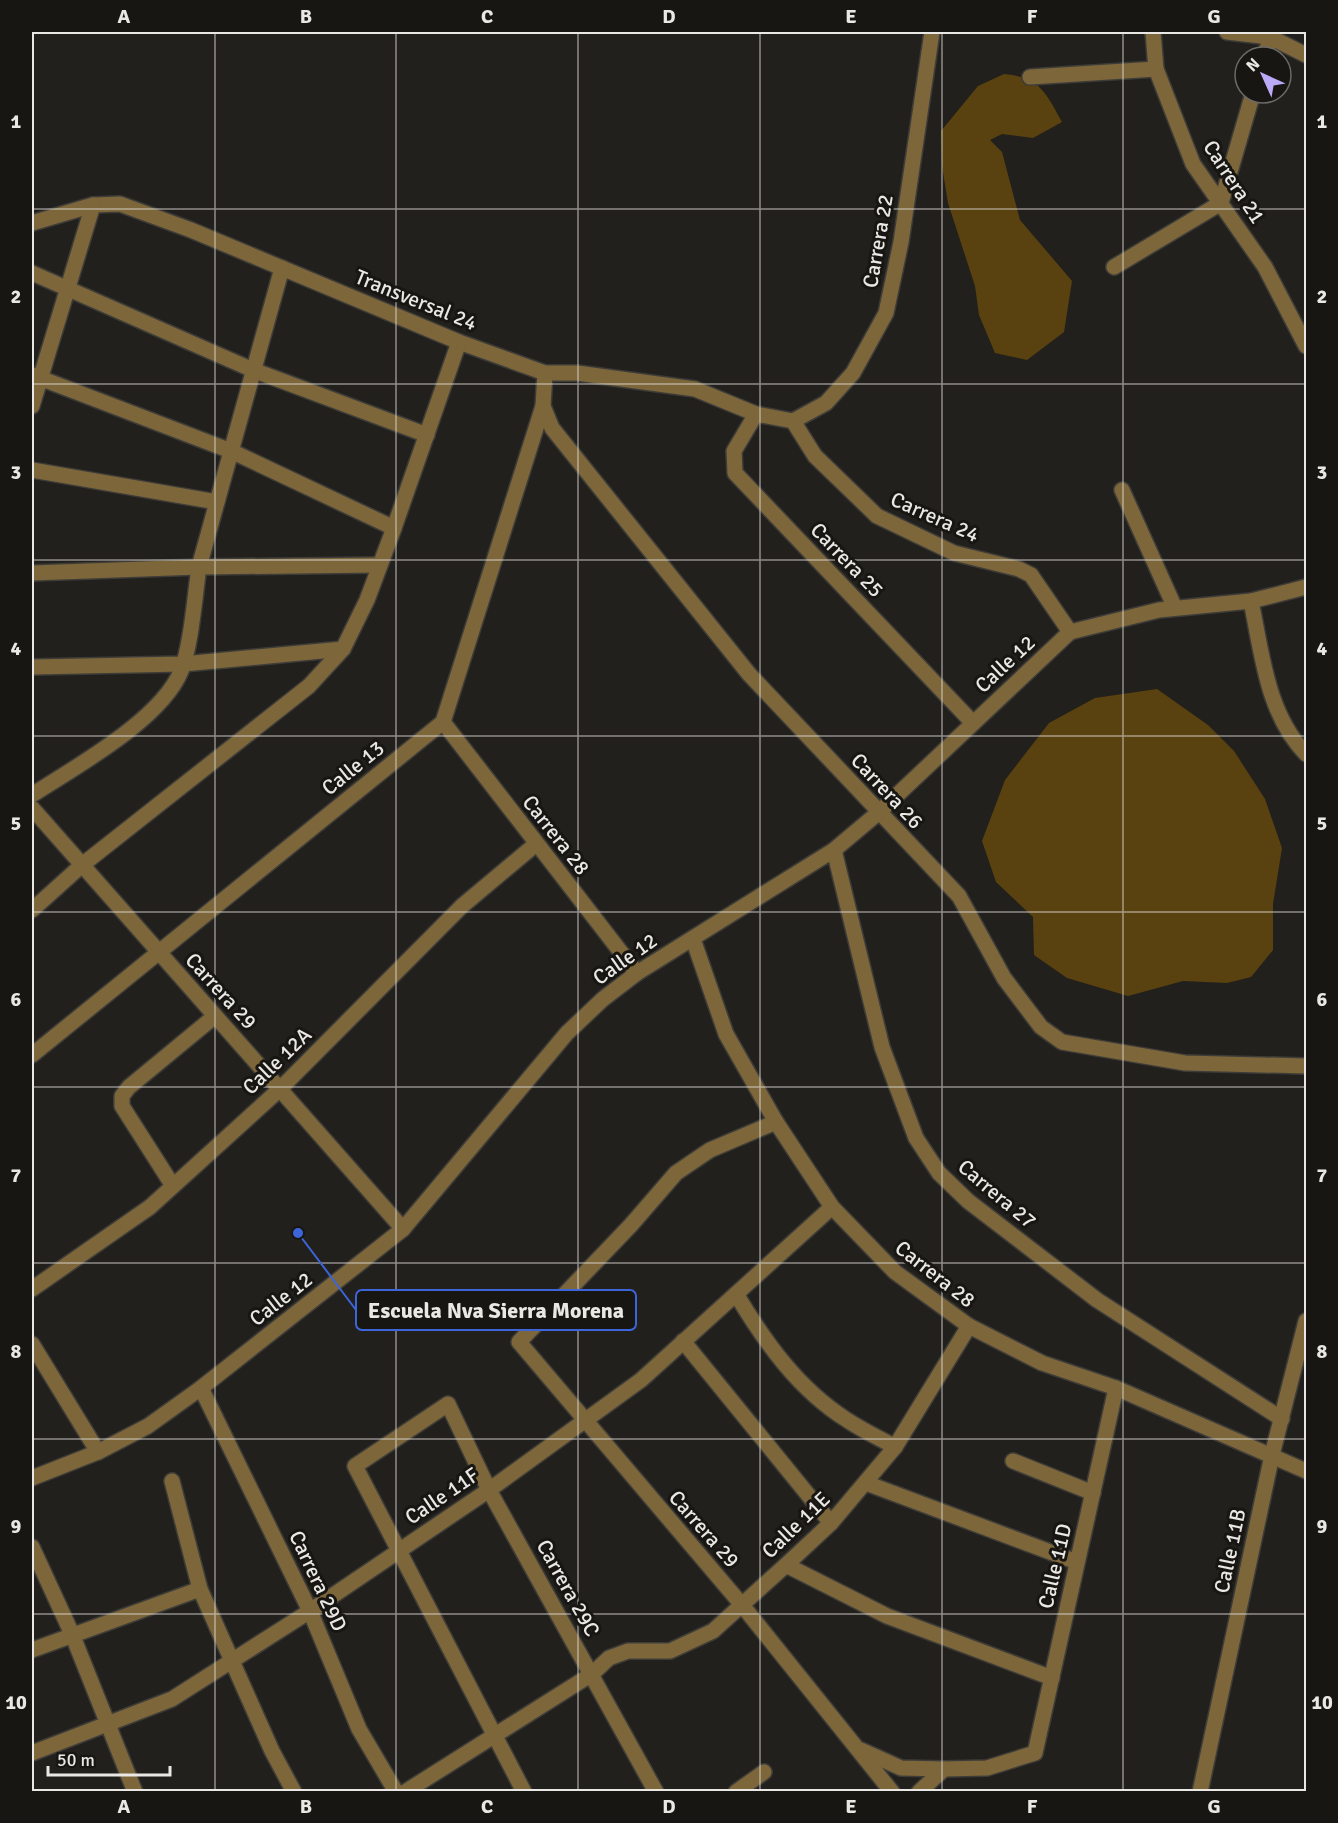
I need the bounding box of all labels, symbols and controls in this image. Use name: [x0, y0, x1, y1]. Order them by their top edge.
text: A: [118, 4, 131, 29]
text: B: [300, 4, 312, 29]
text: C: [481, 4, 493, 29]
text: D: [662, 4, 676, 29]
text: E: [845, 4, 857, 29]
text: F: [1027, 4, 1038, 29]
text: G: [1207, 4, 1221, 29]
north arrow: [1233, 45, 1293, 105]
text: N: [1242, 54, 1264, 76]
text: 1: [11, 109, 22, 134]
text: 1: [1317, 109, 1328, 134]
street label: Carrera 21: [1197, 135, 1271, 229]
street label: Carrera 22: [857, 192, 899, 290]
street label: Transversal 24: [351, 264, 481, 336]
text: 2: [11, 284, 21, 309]
text: 2: [1317, 284, 1327, 309]
text: 3: [11, 460, 21, 485]
text: 3: [1317, 460, 1327, 485]
street label: Carrera 24: [887, 486, 983, 548]
street label: Carrera 25: [805, 517, 889, 603]
street label: Calle 12: [969, 630, 1041, 698]
text: 4: [11, 636, 22, 661]
text: 4: [1317, 636, 1328, 661]
street label: Calle 13: [316, 735, 390, 801]
street label: Carrera 26: [845, 748, 929, 834]
street label: Carrera 28: [517, 790, 595, 880]
text: 5: [11, 811, 21, 836]
text: 5: [1317, 811, 1327, 836]
street label: Calle 12: [588, 927, 662, 991]
street label: Carrera 29: [180, 947, 262, 1035]
text: 6: [11, 987, 22, 1012]
text: 6: [1317, 987, 1328, 1012]
street label: Calle 12A: [237, 1022, 317, 1100]
street label: Carrera 27: [953, 1154, 1041, 1234]
text: 7: [11, 1163, 22, 1188]
text: 7: [1317, 1163, 1328, 1188]
street label: Carrera 28: [890, 1235, 980, 1313]
street label: Calle 12: [244, 1266, 318, 1332]
callout: Escuela Nva Sierra Morena: [356, 1290, 636, 1330]
text: Escuela Nva Sierra Morena: [368, 1297, 624, 1324]
text: 8: [11, 1339, 22, 1364]
text: 8: [1317, 1339, 1328, 1364]
street label: Calle 11F: [400, 1462, 484, 1530]
street label: Carrera 29: [663, 1485, 745, 1573]
street label: Calle 11E: [756, 1486, 836, 1564]
street label: Calle 11B: [1208, 1506, 1252, 1596]
text: 9: [11, 1514, 22, 1539]
text: 9: [1317, 1514, 1328, 1539]
street label: Calle 11D: [1033, 1521, 1077, 1611]
street label: Carrera 29D: [283, 1527, 353, 1635]
street label: Carrera 29C: [531, 1535, 605, 1641]
text: 10: [5, 1690, 27, 1715]
text: 10: [1311, 1690, 1333, 1715]
scale bar: [48, 1739, 170, 1777]
text: 50 m: [57, 1749, 95, 1771]
text: A: [118, 1794, 131, 1819]
text: B: [300, 1794, 312, 1819]
text: C: [481, 1794, 493, 1819]
text: D: [662, 1794, 676, 1819]
text: E: [845, 1794, 857, 1819]
text: F: [1027, 1794, 1038, 1819]
text: G: [1207, 1794, 1221, 1819]

